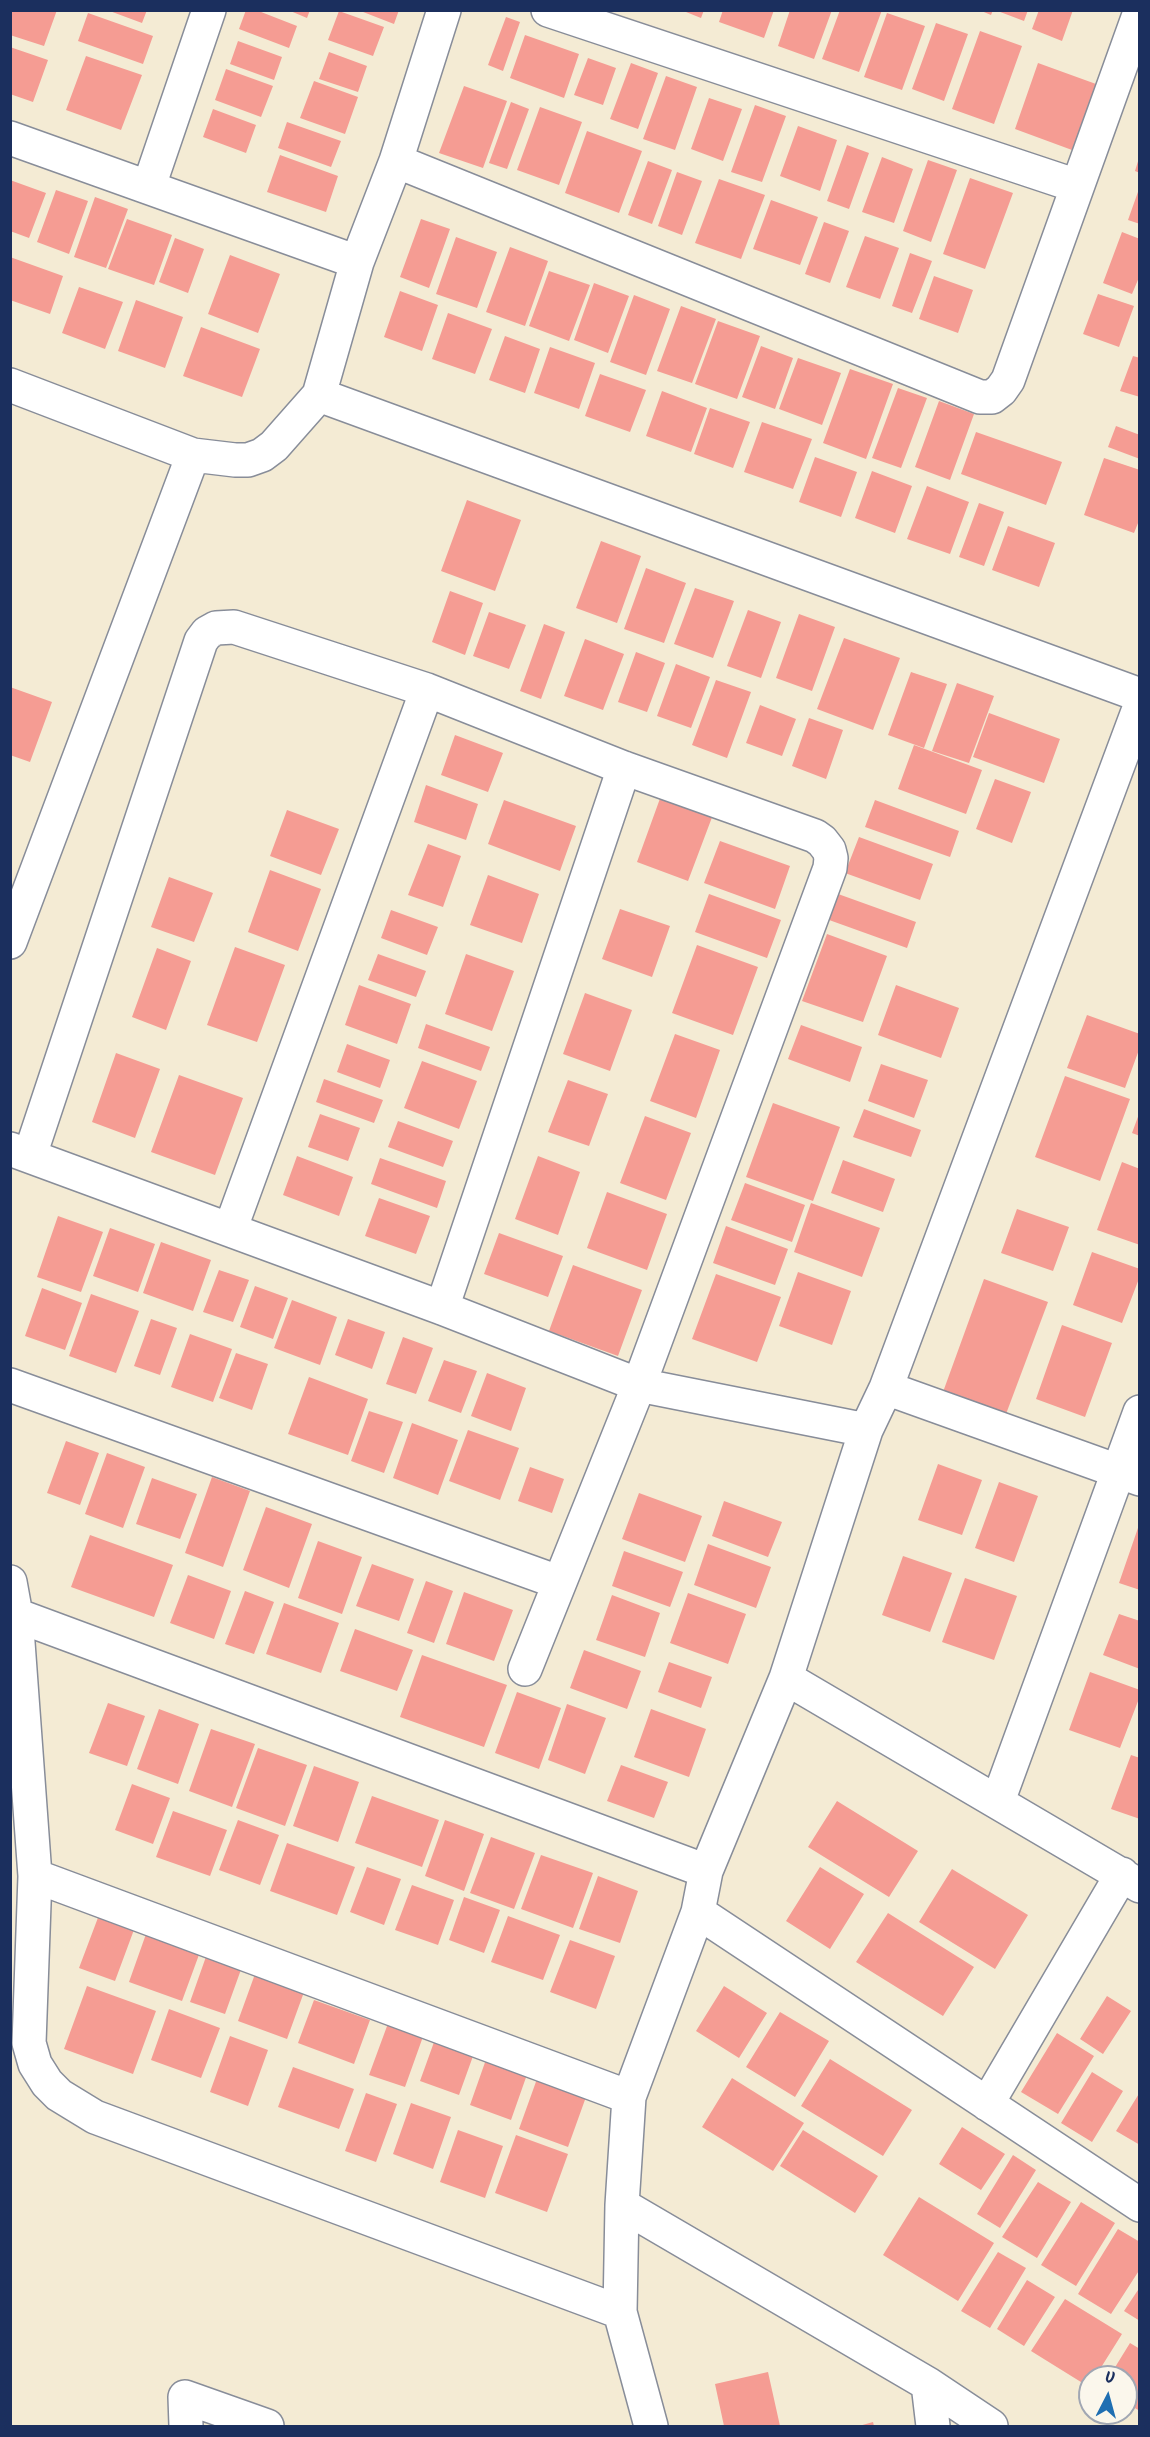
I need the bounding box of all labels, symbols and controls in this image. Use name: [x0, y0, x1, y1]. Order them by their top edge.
north arrow: [1078, 2365, 1138, 2425]
text: U: [1104, 2366, 1116, 2392]

